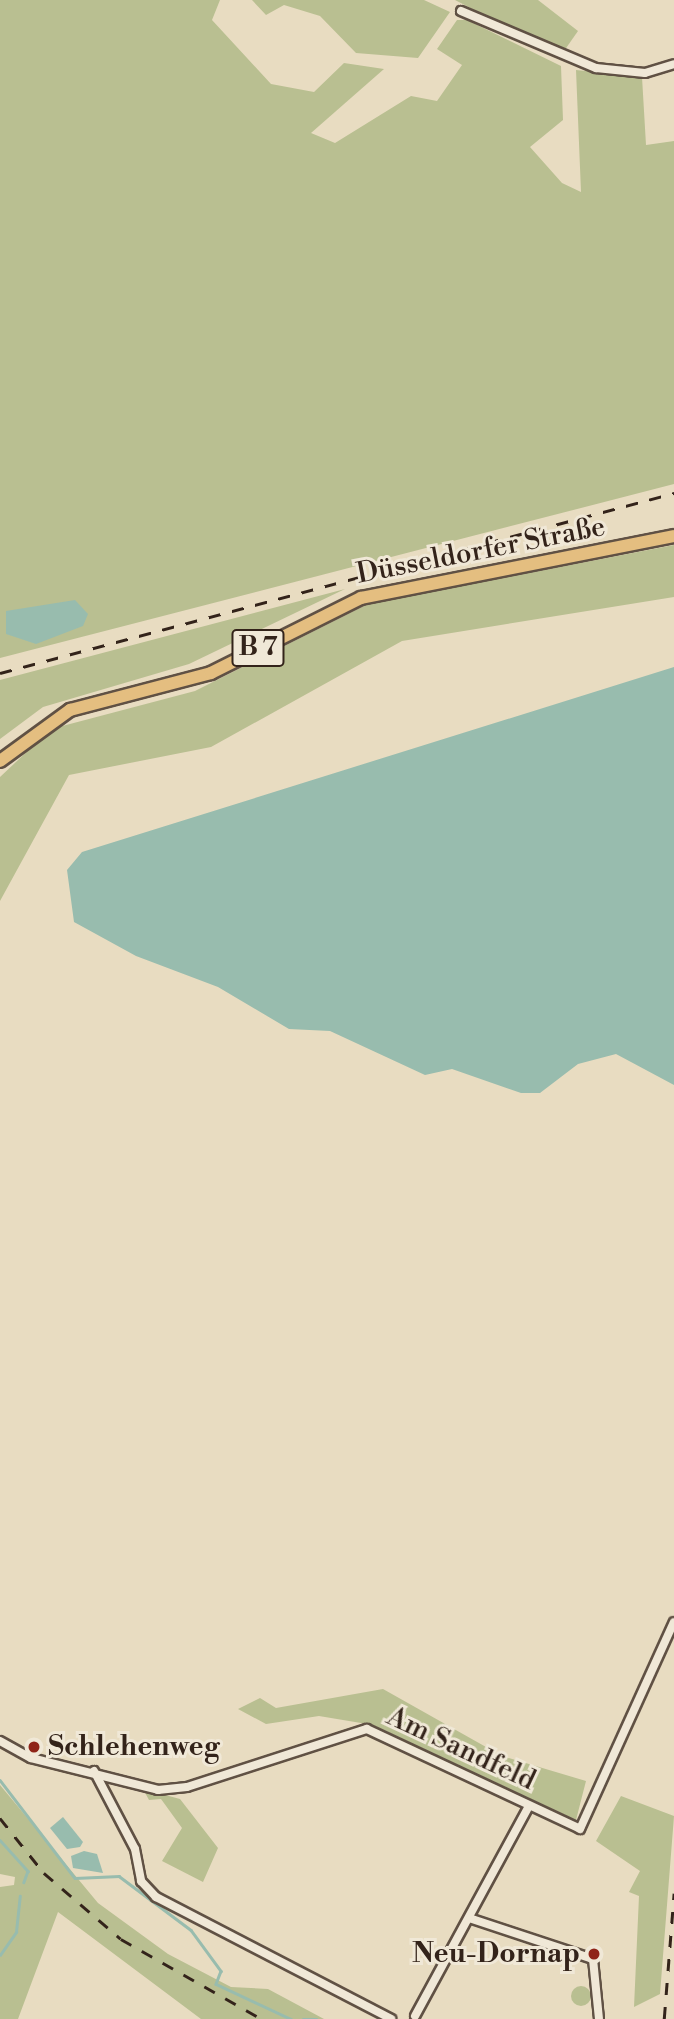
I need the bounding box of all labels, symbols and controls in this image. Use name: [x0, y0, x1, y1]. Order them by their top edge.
street label: Düsseldorfer Straße: [354, 510, 608, 592]
road number: B 7: [230, 626, 286, 670]
street label: Am Sandfeld: [381, 1700, 541, 1798]
place label: Schlehenweg: [48, 1730, 219, 1764]
marker: Schlehenweg: [26, 1739, 42, 1755]
place label: Neu-Dornap: [412, 1937, 580, 1971]
marker: Neu-Dornap: [586, 1946, 602, 1962]

